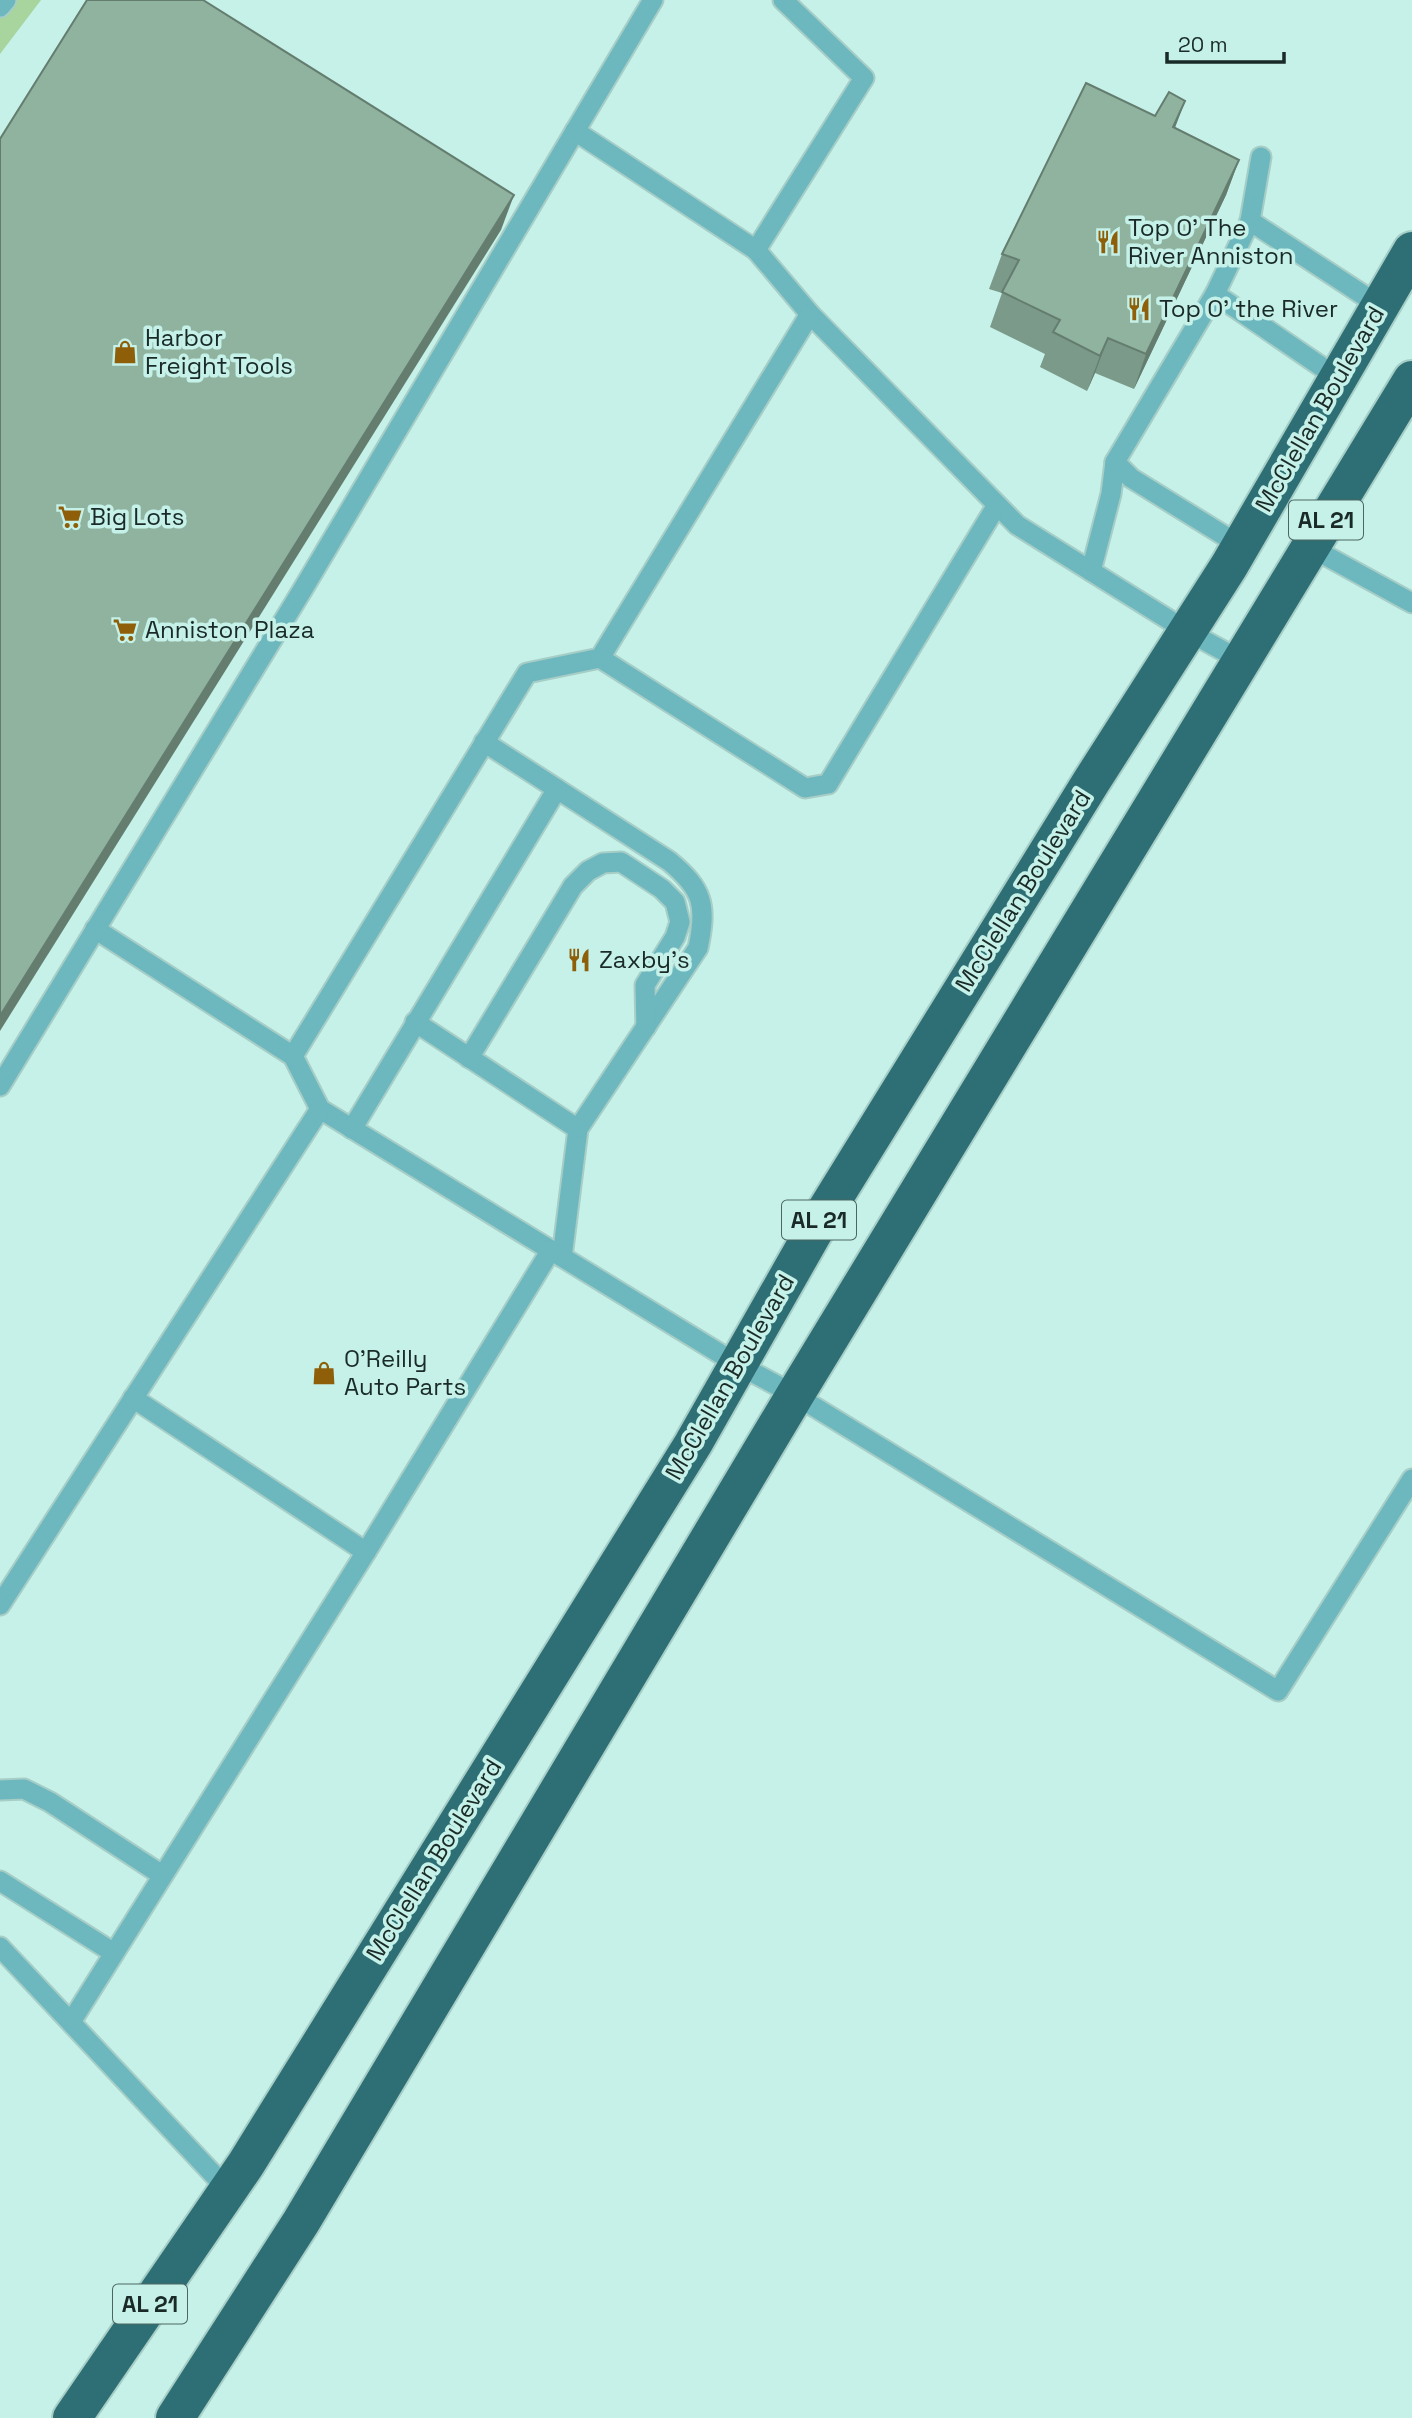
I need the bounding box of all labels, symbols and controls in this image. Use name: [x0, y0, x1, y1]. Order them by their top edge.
scale bar: [1167, 21, 1284, 65]
text: 20 m: [1178, 31, 1228, 58]
place label: Top O' The River Anniston: [1128, 212, 1294, 271]
restaurant icon: Top O' The River Anniston: [1094, 228, 1122, 256]
place label: Top O' the River: [1159, 293, 1338, 324]
restaurant icon: Top O' the River: [1125, 295, 1153, 323]
street label: McClellan Boulevard: [1248, 300, 1391, 517]
place label: Harbor Freight Tools: [145, 322, 293, 381]
shop icon: Harbor Freight Tools: [111, 338, 139, 366]
road number: AL 21: [1289, 500, 1363, 540]
place label: Big Lots: [90, 501, 184, 532]
supermarket icon: Big Lots: [56, 503, 84, 531]
place label: Anniston Plaza: [145, 614, 315, 645]
supermarket icon: Anniston Plaza: [111, 616, 139, 644]
street label: McClellan Boulevard: [948, 784, 1097, 998]
place label: Zaxby's: [599, 944, 690, 975]
restaurant icon: Zaxby's: [565, 946, 593, 974]
road number: AL 21: [782, 1200, 856, 1240]
street label: McClellan Boulevard: [658, 1268, 801, 1485]
place label: O'Reilly Auto Parts: [344, 1343, 466, 1402]
shop icon: O'Reilly Auto Parts: [310, 1359, 338, 1387]
street label: McClellan Boulevard: [359, 1753, 508, 1967]
road number: AL 21: [113, 2284, 187, 2324]

